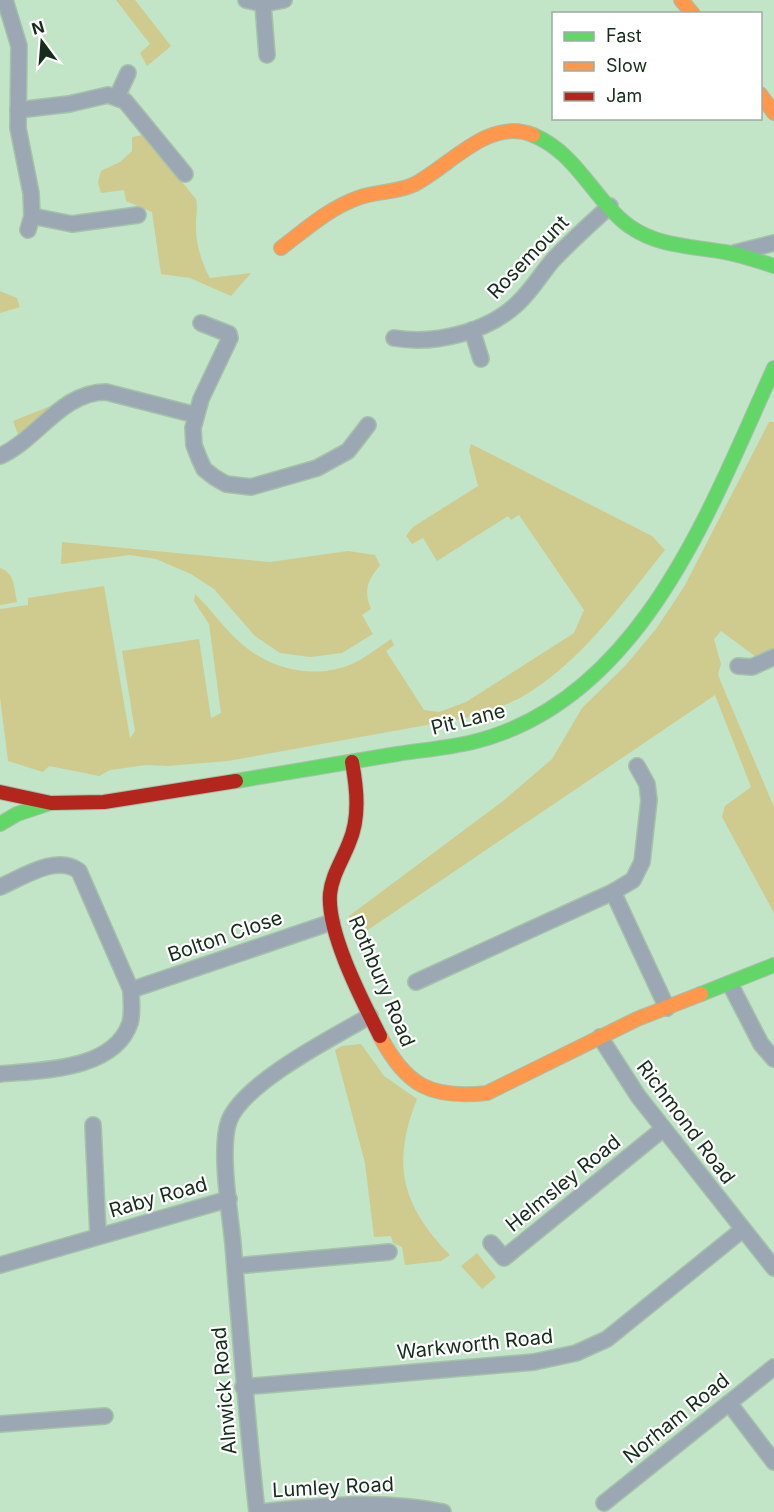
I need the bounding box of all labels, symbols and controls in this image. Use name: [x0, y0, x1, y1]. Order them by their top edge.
north arrow: [12, 12, 72, 72]
legend: [552, 12, 762, 120]
text: N: [29, 16, 46, 39]
text: Fast: [606, 25, 642, 46]
text: Slow: [606, 55, 647, 76]
text: Jam: [606, 85, 642, 106]
street label: Rosemount: [482, 210, 574, 304]
street label: Pit Lane: [428, 698, 508, 740]
street label: Bolton Close: [165, 905, 285, 967]
street label: Rothbury Road: [344, 912, 420, 1050]
street label: Richmond Road: [632, 1056, 740, 1188]
street label: Helmsley Road: [501, 1129, 625, 1237]
street label: Raby Road: [106, 1172, 210, 1222]
street label: Warkworth Road: [396, 1324, 554, 1364]
street label: Alnwick Road: [206, 1326, 242, 1456]
street label: Norham Road: [618, 1368, 734, 1468]
street label: Lumley Road: [272, 1472, 394, 1502]

